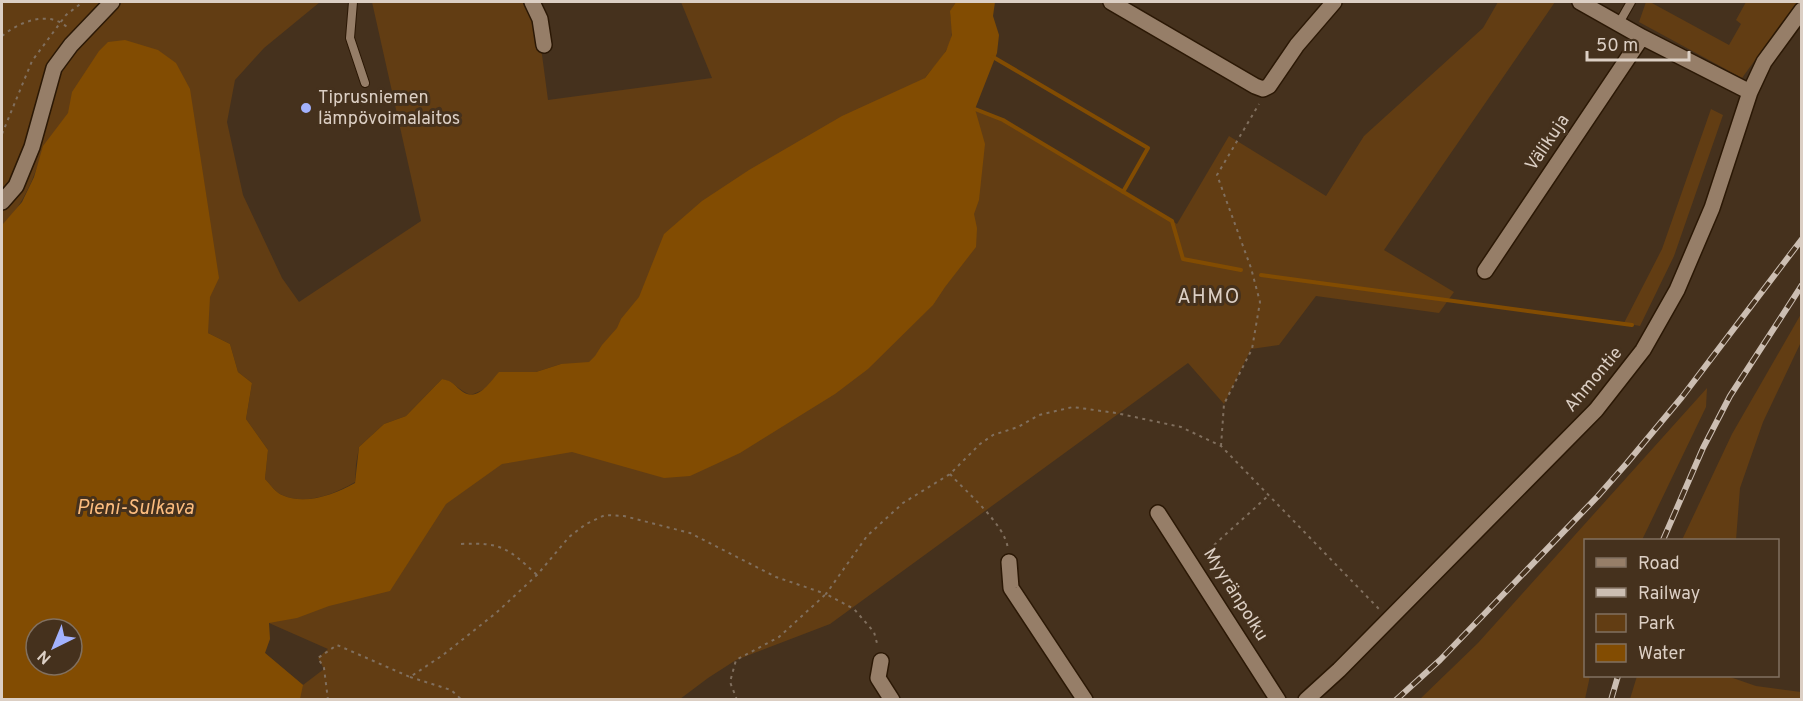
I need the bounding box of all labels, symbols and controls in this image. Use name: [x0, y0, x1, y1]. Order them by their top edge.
scale bar: [1587, 24, 1689, 62]
text: 50 m: [1596, 35, 1638, 58]
place label: Tiprusniemen lämpövoimalaitos: [318, 87, 460, 131]
marker: Tiprusniemen lämpövoimalaitos: [299, 101, 313, 115]
street label: Välikuja: [1521, 110, 1575, 176]
district label: AHMO: [1177, 285, 1241, 311]
street label: Ahmontie: [1560, 342, 1628, 418]
water label: Pieni-Sulkava: [76, 496, 194, 522]
legend: [1584, 539, 1779, 677]
street label: Myyränpolku: [1197, 544, 1273, 646]
text: Road: [1638, 553, 1680, 576]
text: Railway: [1638, 583, 1700, 606]
text: Park: [1638, 613, 1675, 636]
north arrow: [24, 617, 84, 677]
text: Water: [1638, 643, 1685, 666]
text: N: [34, 645, 56, 668]

